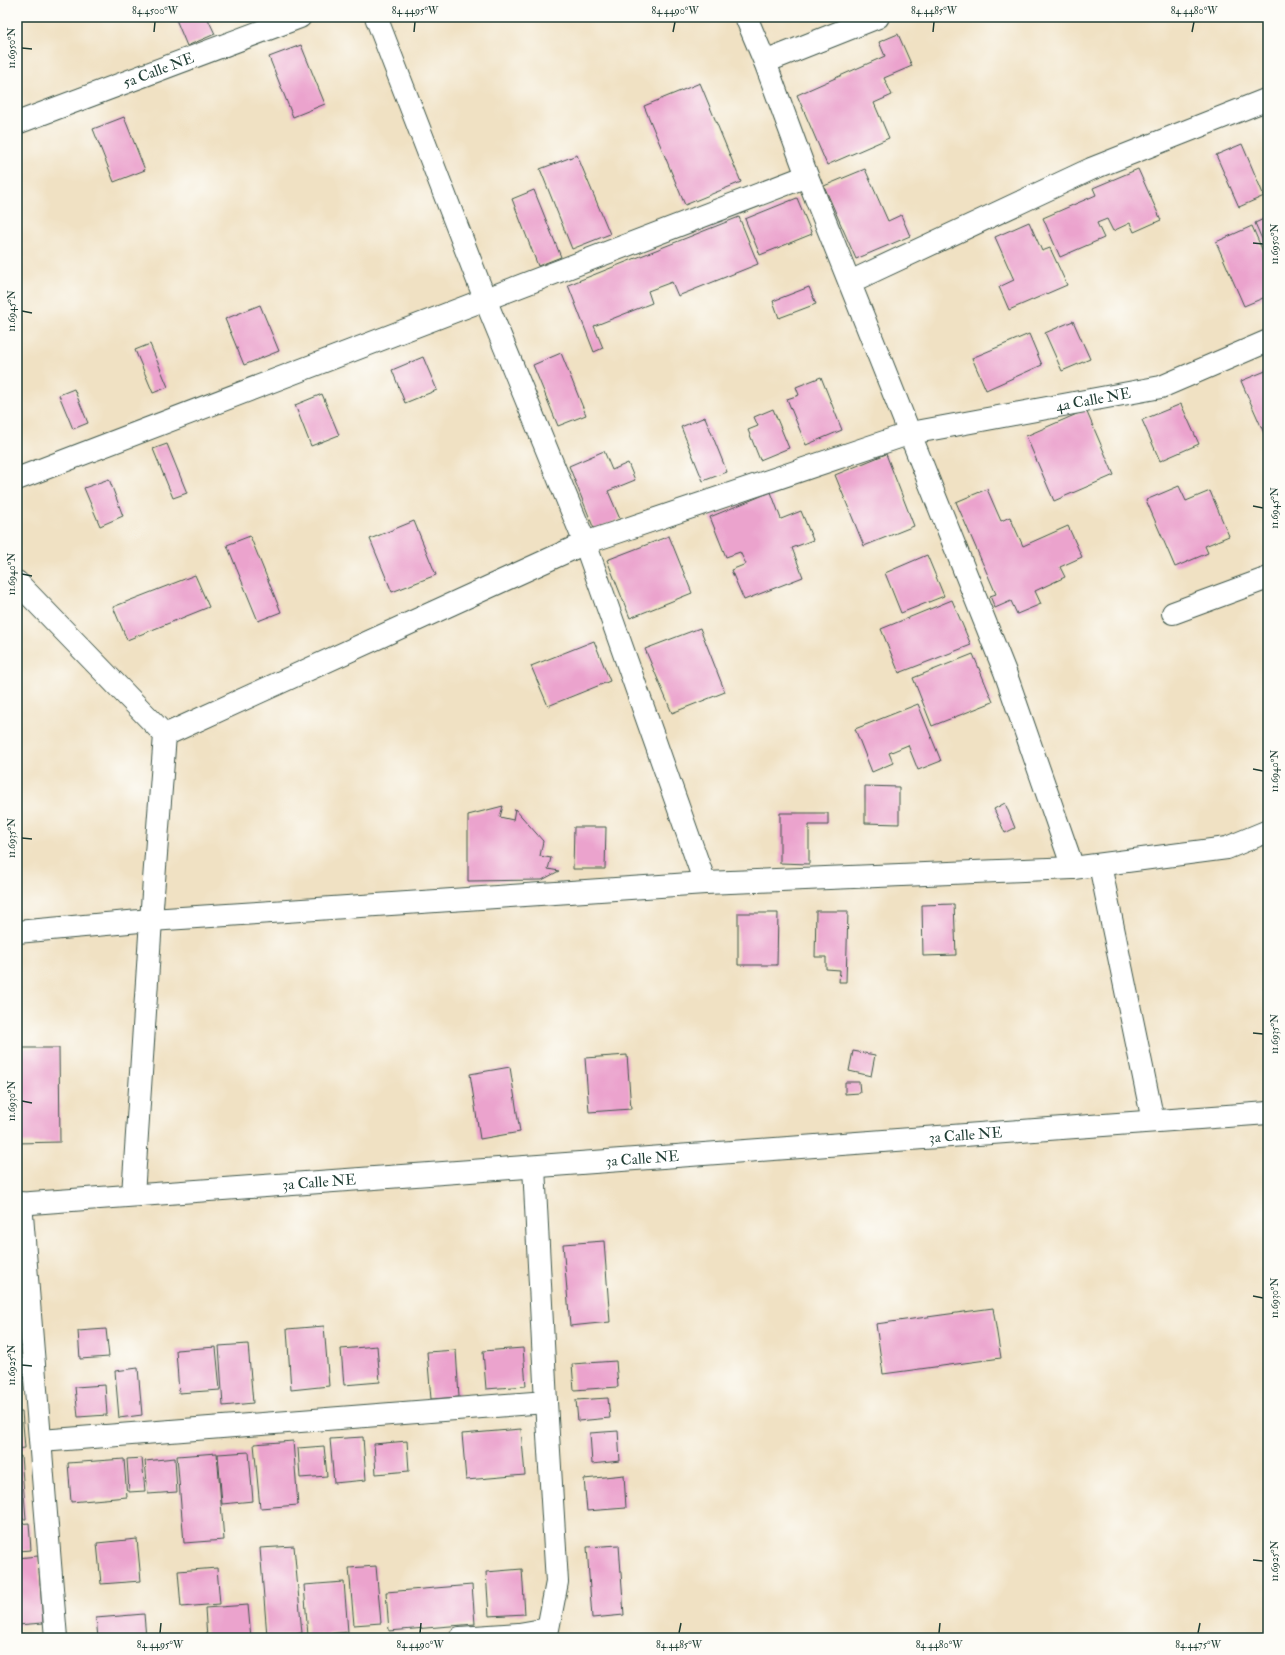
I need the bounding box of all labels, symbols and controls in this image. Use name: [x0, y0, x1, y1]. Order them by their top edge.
text: 84.4500°W: [132, 5, 179, 17]
text: 84.4495°W: [392, 5, 439, 17]
text: 84.4490°W: [651, 5, 699, 17]
text: 84.4485°W: [911, 5, 958, 17]
text: 84.4480°W: [1171, 5, 1218, 17]
text: 11.6950°N: [6, 27, 18, 69]
street label: 5a Calle NE: [120, 48, 197, 92]
text: 11.6950°N: [1269, 223, 1281, 265]
text: 11.6945°N: [6, 290, 18, 332]
street label: 4a Calle NE: [1054, 384, 1132, 416]
text: 11.6945°N: [1269, 487, 1281, 529]
text: 11.6940°N: [6, 553, 18, 595]
text: 11.6940°N: [1269, 750, 1281, 792]
text: 11.6935°N: [6, 818, 18, 858]
text: 11.6935°N: [1269, 1014, 1281, 1054]
text: 11.6930°N: [6, 1081, 18, 1121]
street label: 3a Calle NE: [928, 1123, 1003, 1148]
street label: 3a Calle NE: [605, 1147, 680, 1171]
street label: 3a Calle NE: [282, 1170, 357, 1195]
text: 11.6930°N: [1269, 1278, 1281, 1318]
text: 11.6925°N: [6, 1344, 18, 1386]
text: 11.6925°N: [1269, 1540, 1281, 1582]
text: 84.4495°W: [137, 1639, 184, 1651]
text: 84.4490°W: [396, 1639, 444, 1651]
text: 84.4485°W: [656, 1639, 703, 1651]
text: 84.4480°W: [916, 1639, 963, 1651]
text: 84.4475°W: [1175, 1639, 1222, 1651]

